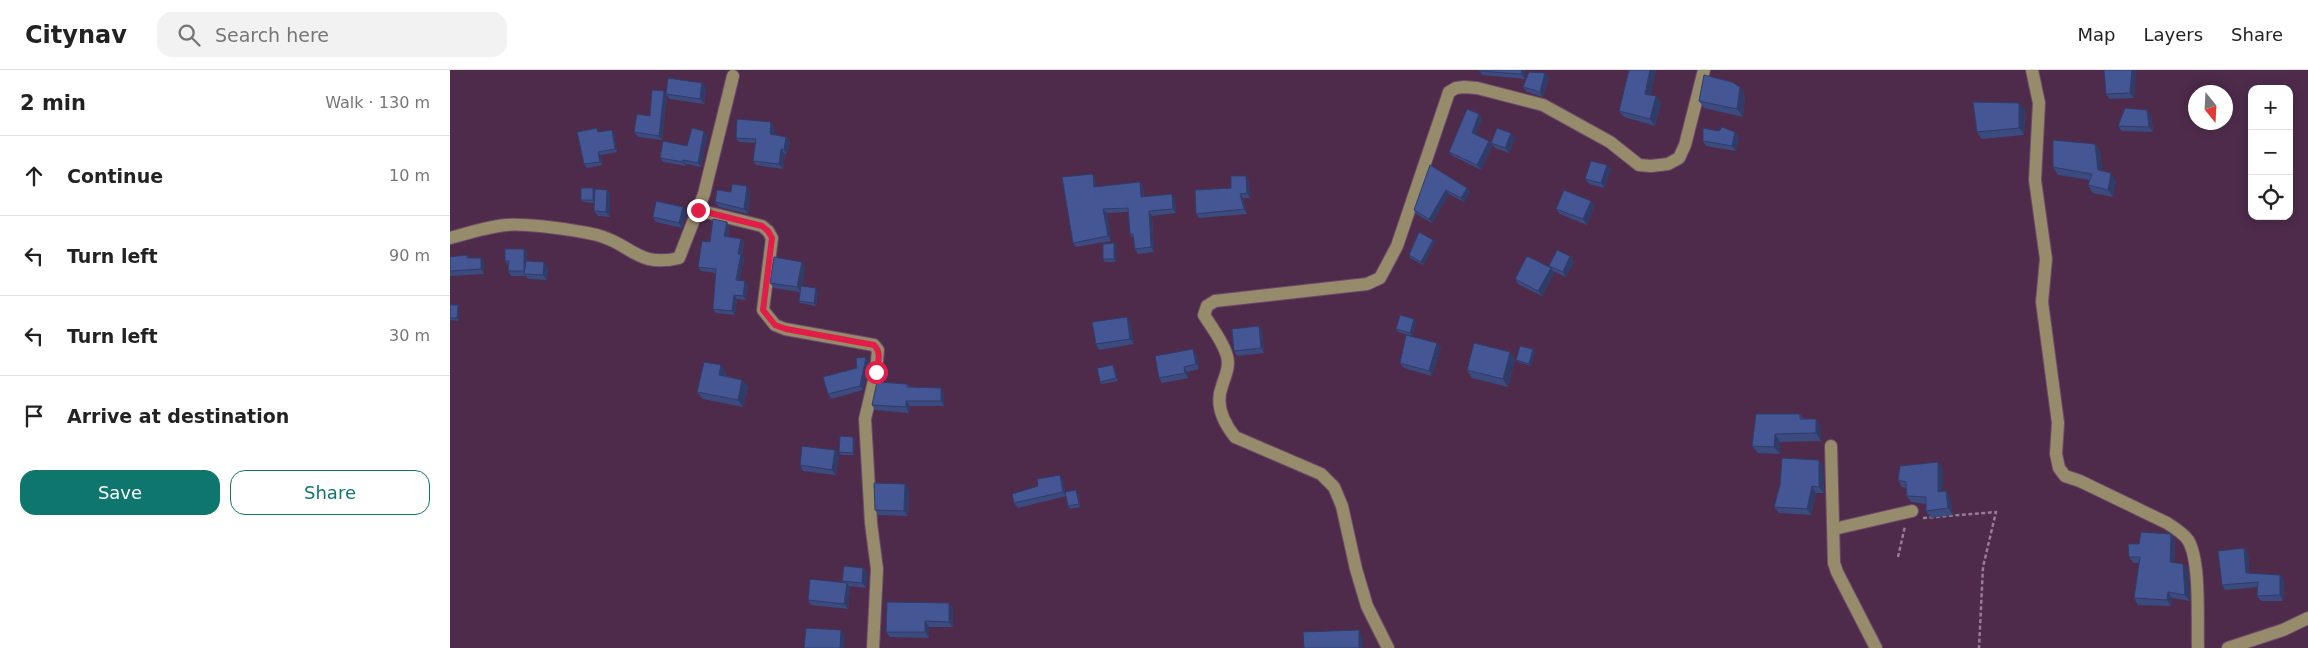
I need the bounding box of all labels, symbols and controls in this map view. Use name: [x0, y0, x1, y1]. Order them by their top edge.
search box: [157, 12, 507, 57]
text: Citynav: [25, 21, 127, 49]
icon: search: [175, 21, 203, 49]
text: Search here: [215, 24, 329, 46]
text: Map: [2077, 24, 2115, 45]
text: Layers: [2143, 24, 2203, 45]
text: Share: [2231, 24, 2283, 45]
north arrow: [2188, 85, 2233, 130]
map controls: [2248, 85, 2293, 220]
button: +: [2248, 85, 2293, 130]
text: 2 min: [20, 91, 86, 115]
text: Walk · 130 m: [325, 93, 430, 112]
button: −: [2248, 130, 2293, 175]
icon: ahead: [20, 162, 48, 190]
text: Continue: [67, 165, 163, 187]
text: 10 m: [389, 166, 430, 185]
button: locate: [2248, 175, 2293, 220]
route end: [687, 199, 710, 222]
icon: left: [20, 242, 48, 270]
text: Turn left: [67, 245, 158, 267]
text: 90 m: [389, 246, 430, 265]
icon: left: [20, 322, 48, 350]
text: Turn left: [67, 325, 158, 347]
text: 30 m: [389, 326, 430, 345]
route start: [865, 361, 888, 384]
icon: arrive: [20, 402, 48, 430]
text: Arrive at destination: [67, 405, 289, 427]
button: Save: [20, 470, 220, 515]
button: Share: [230, 470, 430, 515]

